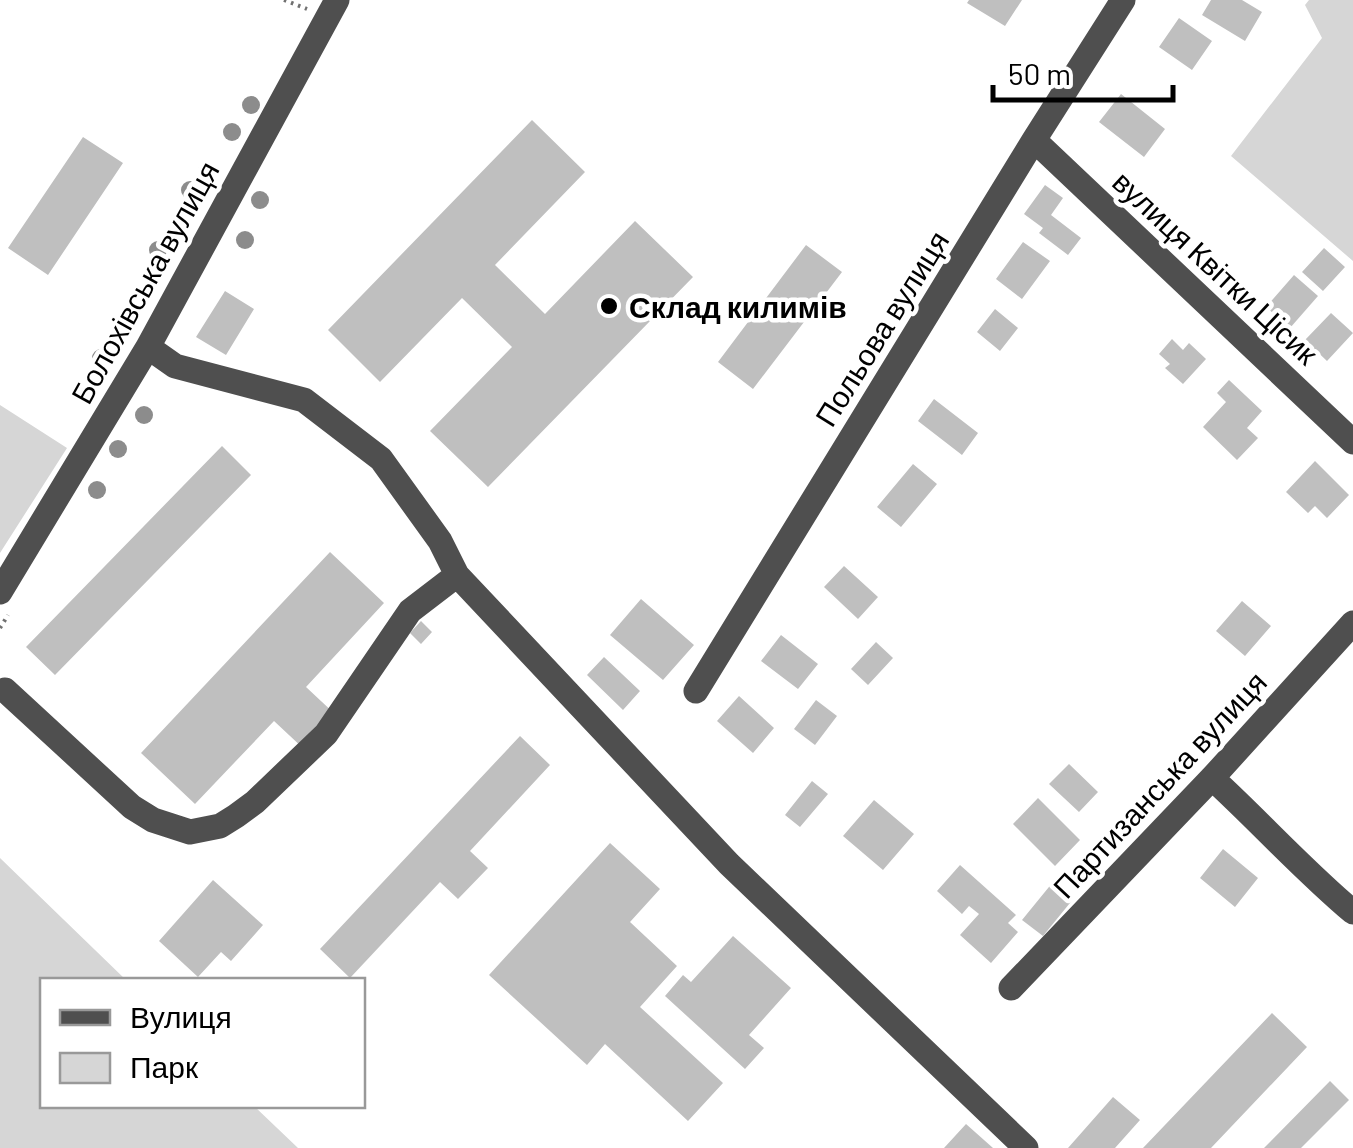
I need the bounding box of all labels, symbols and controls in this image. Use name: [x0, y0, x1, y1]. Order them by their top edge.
scale bar: [993, 40, 1173, 102]
text: 50 m: [1008, 55, 1071, 91]
street label: Болохівська вулиця: [62, 155, 226, 409]
street label: вулиця Квітки Цісик: [1106, 163, 1326, 372]
street label: Польова вулиця: [807, 224, 955, 432]
place label: Склад килимів: [629, 288, 847, 324]
marker: Склад килимів: [598, 295, 620, 317]
street label: Партизанська вулиця: [1045, 663, 1273, 905]
legend: [40, 978, 365, 1108]
text: Вулиця: [130, 998, 232, 1034]
text: Парк: [130, 1048, 199, 1084]

